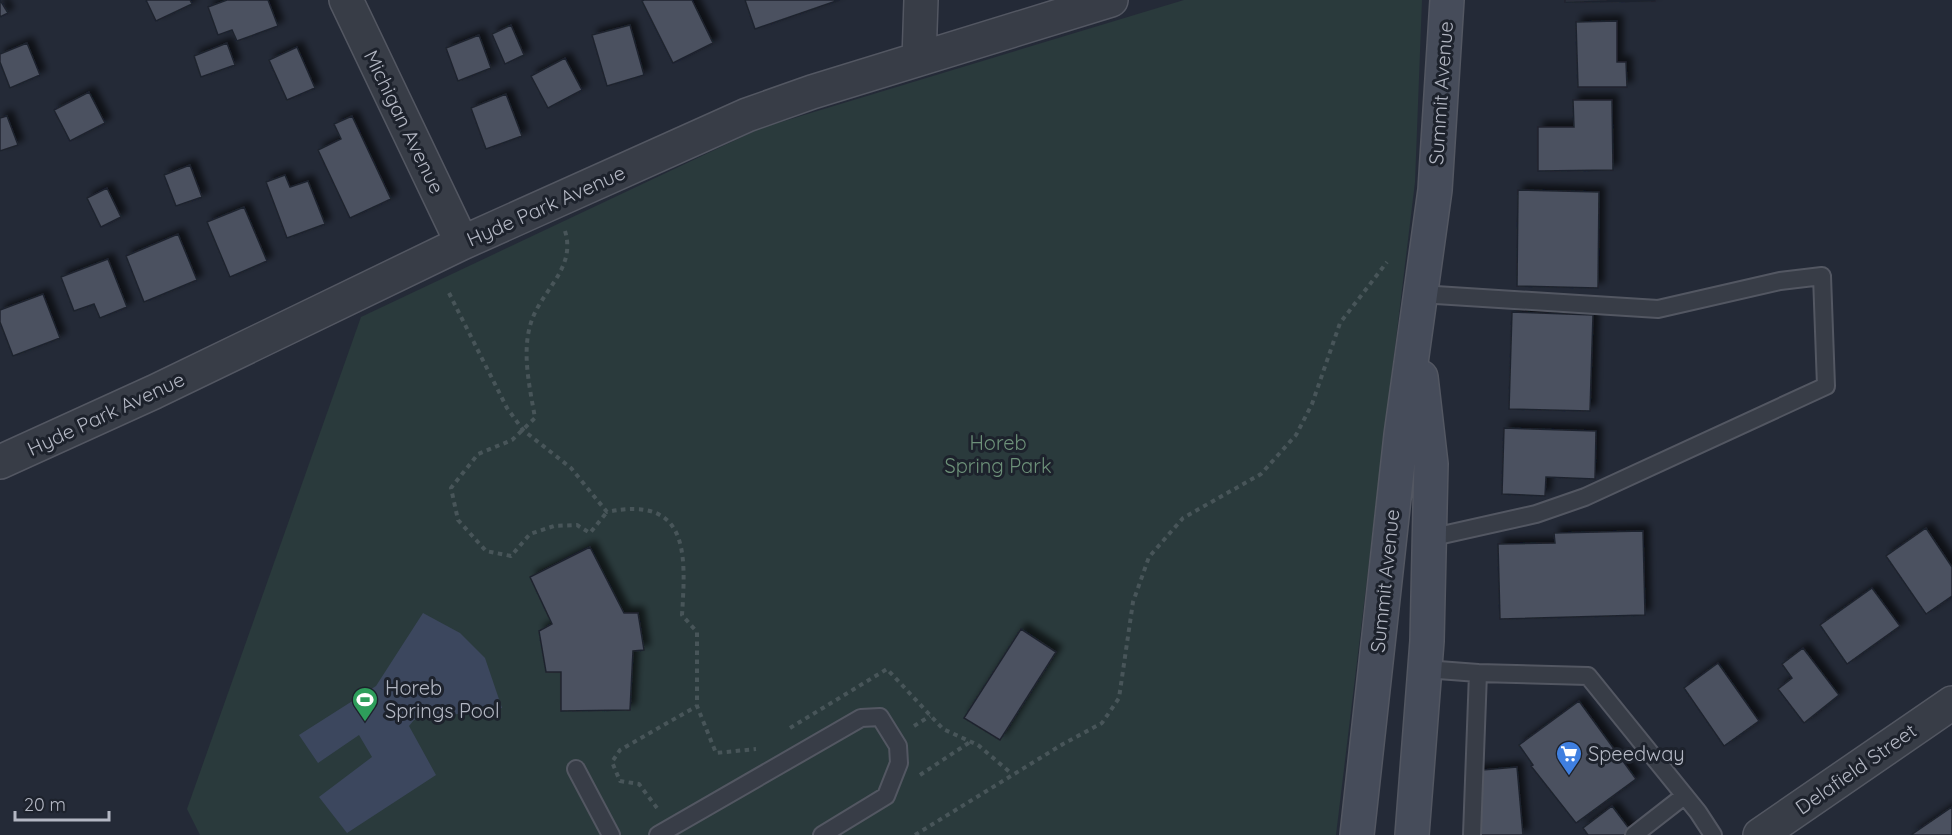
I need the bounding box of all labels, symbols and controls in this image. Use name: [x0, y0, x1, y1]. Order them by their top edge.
street label: Summit Avenue: [1423, 20, 1458, 166]
street label: Michigan Avenue: [359, 46, 450, 198]
street label: Hyde Park Avenue: [463, 159, 629, 252]
street label: Hyde Park Avenue: [23, 366, 188, 461]
park label: Horeb Spring Park: [944, 430, 1052, 478]
street label: Summit Avenue: [1365, 508, 1404, 654]
place label: Horeb Springs Pool: [385, 675, 500, 723]
sports icon: Horeb Springs Pool: [350, 685, 380, 723]
street label: Delafield Street: [1790, 718, 1921, 820]
supermarket icon: Speedway: [1554, 739, 1584, 777]
place label: Speedway: [1588, 741, 1685, 766]
scale bar: [15, 784, 110, 822]
text: 20 m: [24, 793, 66, 816]

